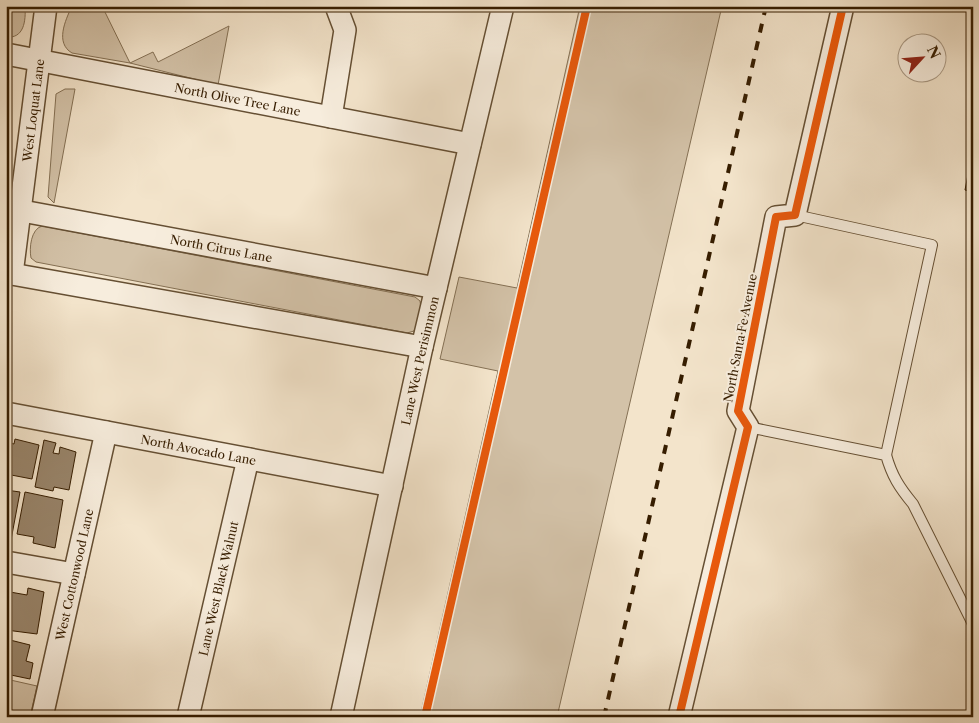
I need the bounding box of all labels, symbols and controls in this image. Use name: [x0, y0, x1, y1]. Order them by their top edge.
north arrow: [896, 32, 946, 82]
text: N: [923, 43, 944, 62]
street label: West Loquat Lane: [19, 58, 47, 164]
street label: North Olive Tree Lane: [173, 79, 302, 119]
street label: North Citrus Lane: [169, 231, 274, 265]
street label: North Santa Fe Avenue: [720, 272, 760, 404]
street label: Lane West Perisimmon: [398, 294, 441, 426]
street label: North Avocado Lane: [140, 431, 258, 468]
street label: West Cottonwood Lane: [52, 507, 96, 643]
street label: Lane West Black Walnut: [195, 519, 241, 657]

